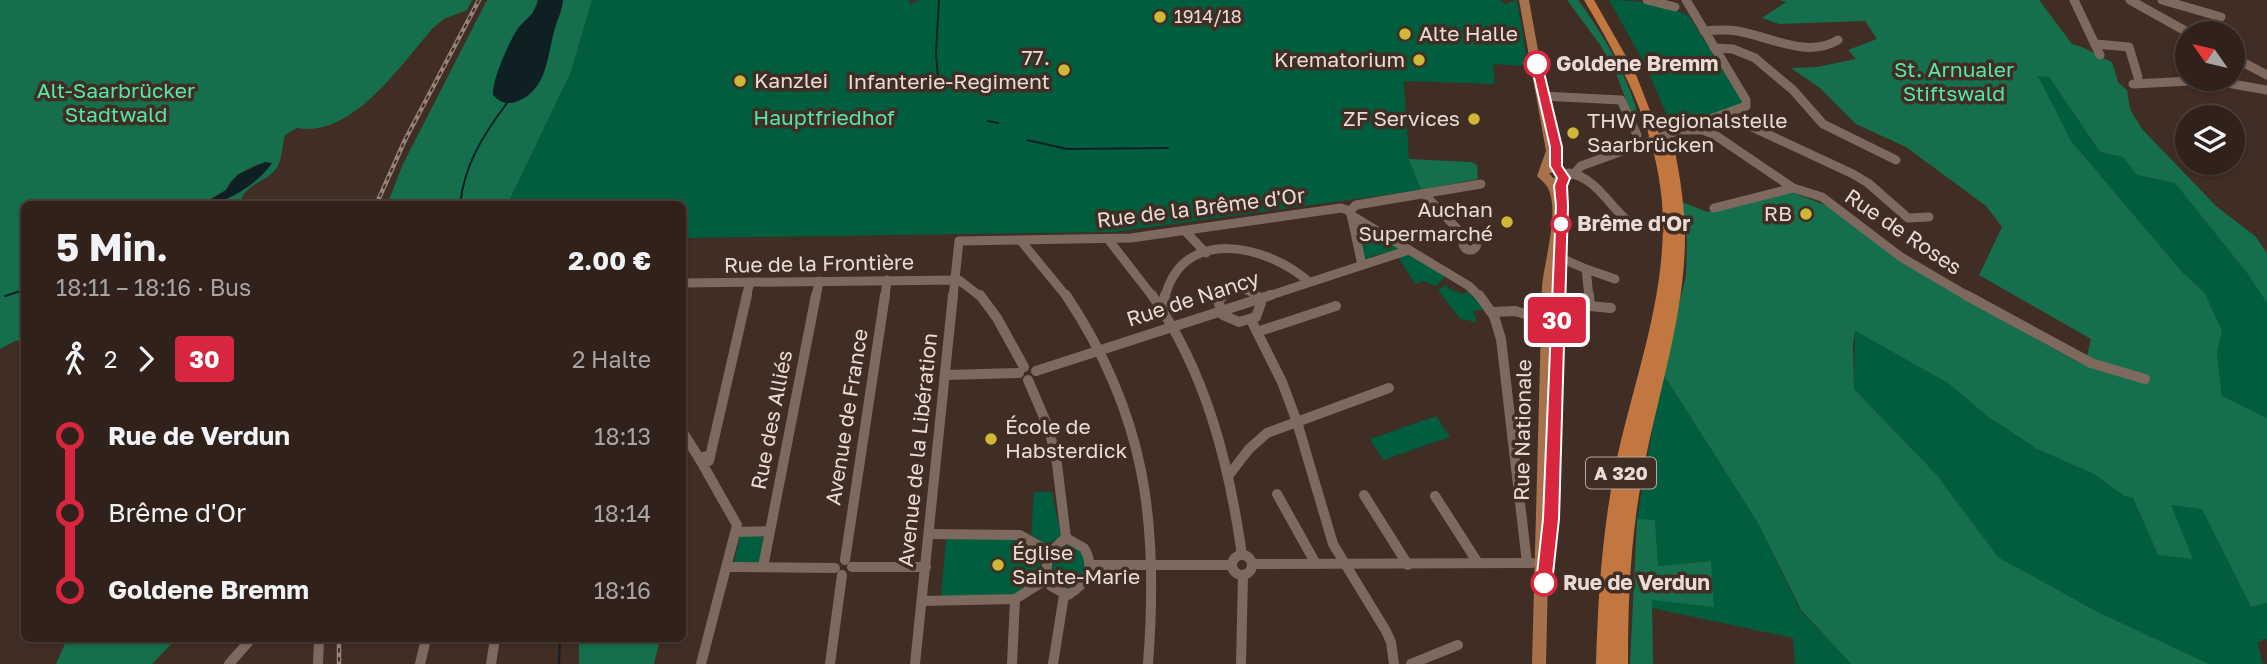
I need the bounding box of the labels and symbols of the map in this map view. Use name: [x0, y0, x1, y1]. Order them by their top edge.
place label: 1914/18: [1174, 5, 1242, 27]
marker: 1914/18: [1152, 9, 1168, 25]
place label: Alte Halle: [1419, 20, 1518, 46]
north arrow: [2175, 21, 2245, 91]
marker: Alte Halle: [1397, 26, 1413, 42]
place label: 77. Infanterie-Regiment: [847, 44, 1050, 94]
place label: Krematorium: [1274, 46, 1405, 72]
place label: Goldene Bremm: [1556, 50, 1718, 76]
marker: Goldene Bremm: [1524, 51, 1550, 77]
marker: Krematorium: [1411, 52, 1427, 68]
park label: St. Arnualer Stiftswald: [1894, 56, 2014, 106]
marker: 77. Infanterie-Regiment: [1056, 62, 1072, 78]
place label: Kanzlei: [754, 67, 828, 93]
marker: Kanzlei: [732, 73, 748, 89]
park label: Alt-Saarbrücker Stadtwald: [37, 77, 195, 127]
park label: Hauptfriedhof: [753, 104, 895, 130]
place label: ZF Services: [1343, 105, 1460, 131]
place label: THW Regionalstelle Saarbrücken: [1587, 107, 1787, 157]
marker: ZF Services: [1466, 111, 1482, 127]
marker: THW Regionalstelle Saarbrücken: [1565, 125, 1581, 141]
street label: Rue de la Brême d'Or: [1095, 181, 1307, 233]
street label: Rue de Roses: [1840, 183, 1967, 280]
place label: Auchan Supermarché: [1359, 196, 1493, 246]
place label: RB: [1764, 200, 1792, 226]
marker: RB: [1798, 206, 1814, 222]
place label: Brême d'Or: [1577, 210, 1690, 236]
marker: Auchan Supermarché: [1499, 214, 1515, 230]
marker: Brême d'Or: [1551, 214, 1571, 234]
street label: Rue de la Frontière: [724, 248, 914, 278]
street label: Rue de Nancy: [1123, 264, 1262, 332]
line badge: 30: [1526, 297, 1588, 343]
street label: Avenue de France: [819, 327, 873, 507]
street label: Avenue de la Libération: [892, 331, 942, 568]
street label: Rue des Alliés: [745, 348, 797, 492]
street label: Rue Nationale: [1508, 359, 1536, 501]
place label: École de Habsterdick: [1005, 413, 1127, 463]
marker: École de Habsterdick: [983, 431, 999, 447]
road number: A 320: [1586, 458, 1656, 488]
place label: Église Sainte-Marie: [1012, 539, 1140, 589]
marker: Église Sainte-Marie: [990, 557, 1006, 573]
place label: Rue de Verdun: [1563, 569, 1710, 595]
marker: Rue de Verdun: [1531, 570, 1557, 596]

